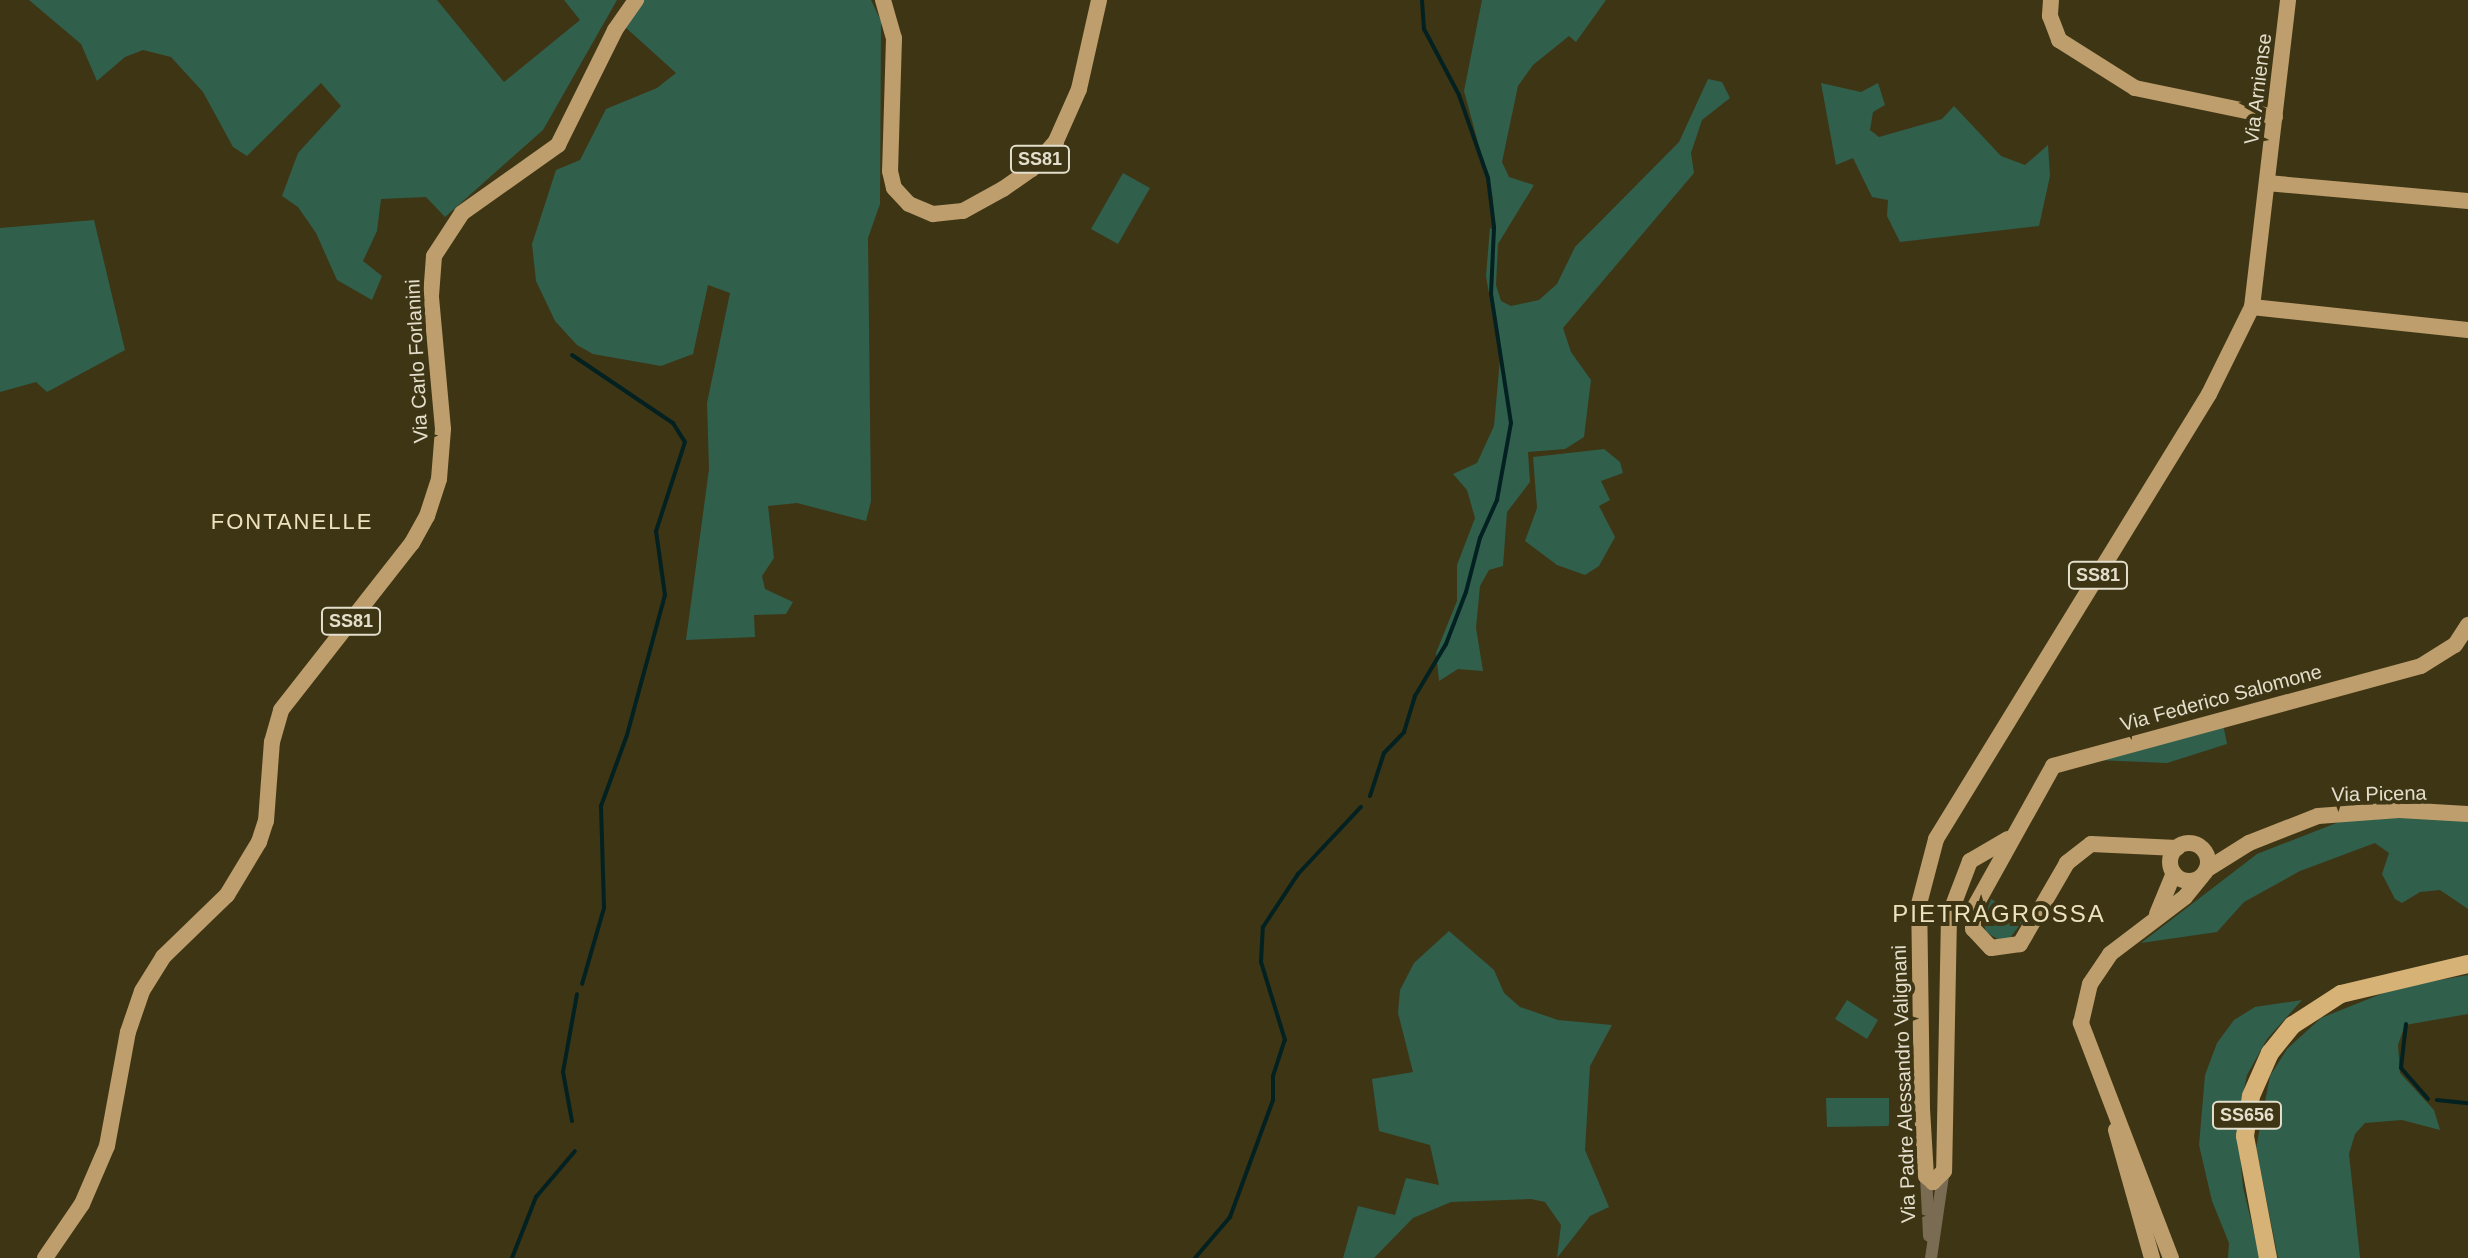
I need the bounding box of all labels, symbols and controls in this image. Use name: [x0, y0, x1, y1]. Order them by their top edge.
street label: Via Arniense: [2239, 31, 2277, 147]
road number: SS81: [1008, 145, 1072, 173]
street label: Via Carlo Forlanini: [401, 278, 433, 444]
district label: FONTANELLE: [211, 509, 373, 535]
road number: SS81: [2066, 561, 2130, 589]
road number: SS81: [319, 607, 383, 635]
street label: Via Federico Salomone: [2118, 660, 2324, 736]
street label: Via Picena: [2331, 781, 2427, 807]
district label: PIETRAGROSSA: [1892, 900, 2106, 928]
street label: Via Padre Alessandro Valignani: [1887, 944, 1921, 1224]
road number: SS656: [2211, 1101, 2283, 1129]

